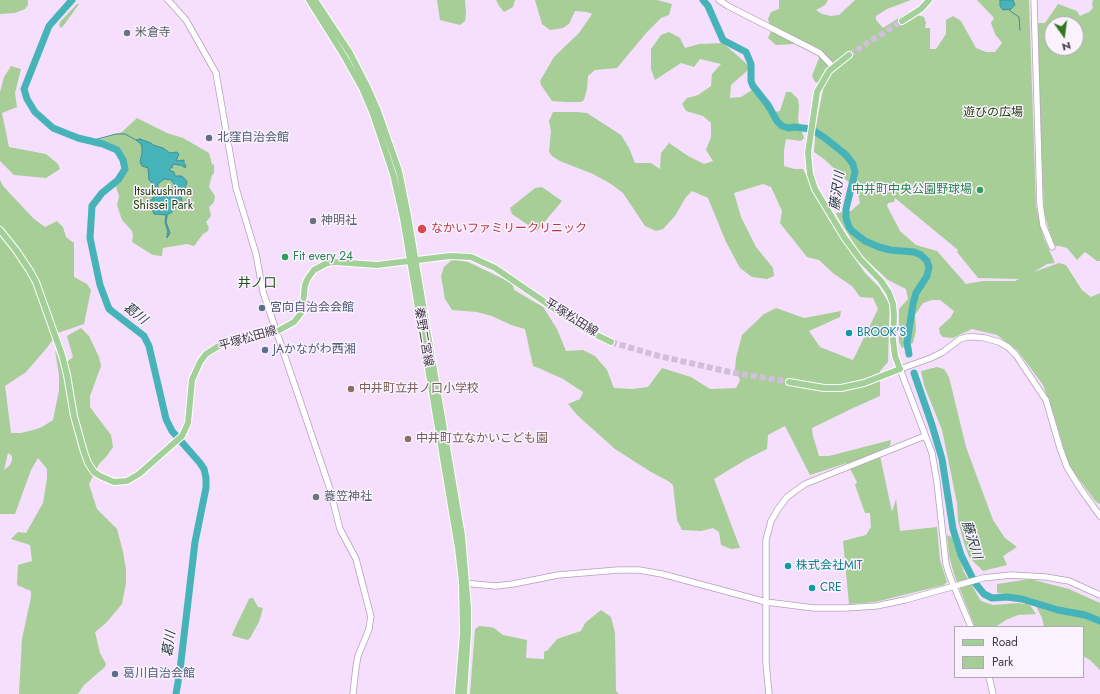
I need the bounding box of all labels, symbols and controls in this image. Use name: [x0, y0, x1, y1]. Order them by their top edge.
north arrow: [1044, 16, 1084, 56]
place label: 米倉寺: [135, 26, 171, 40]
marker: 米倉寺: [122, 28, 132, 38]
text: N: [1060, 38, 1073, 55]
park label: 遊びの広場: [963, 106, 1023, 120]
place label: 北窪自治会館: [217, 131, 289, 145]
marker: 北窪自治会館: [204, 133, 214, 143]
water label: 藤沢川: [828, 171, 848, 211]
place label: 中井町中央公園野球場: [852, 183, 972, 197]
park label: Itsukushima Shissei Park: [133, 185, 193, 213]
marker: 中井町中央公園野球場: [975, 185, 985, 195]
place label: 神明社: [321, 214, 357, 228]
marker: 神明社: [308, 216, 318, 226]
place label: なかいファミリークリニック: [431, 222, 587, 236]
marker: なかいファミリークリニック: [416, 223, 428, 235]
place label: Fit every 24: [293, 250, 353, 264]
marker: Fit every 24: [280, 252, 290, 262]
district label: 井ノ口: [238, 276, 276, 292]
street label: 平塚松田線: [542, 296, 600, 340]
water label: 葛川: [120, 300, 150, 328]
place label: 宮向自治会会館: [270, 301, 354, 315]
marker: 宮向自治会会館: [257, 303, 267, 313]
street label: 秦野二宮線: [411, 306, 435, 368]
street label: 平塚松田線: [217, 324, 279, 354]
place label: BROOK'S: [857, 326, 906, 340]
marker: BROOK'S: [844, 328, 854, 338]
place label: JAかながわ西湘: [273, 343, 356, 357]
marker: JAかながわ西湘: [260, 345, 270, 355]
place label: 中井町立井ノ口小学校: [359, 382, 479, 396]
marker: 中井町立井ノ口小学校: [346, 384, 356, 394]
place label: 中井町立なかいこども園: [416, 432, 548, 446]
marker: 中井町立なかいこども園: [403, 434, 413, 444]
place label: 蓑笠神社: [324, 490, 372, 504]
marker: 蓑笠神社: [311, 492, 321, 502]
water label: 藤沢川: [958, 519, 984, 561]
place label: 株式会社MIT: [796, 559, 862, 573]
marker: 株式会社MIT: [783, 561, 793, 571]
place label: CRE: [820, 581, 842, 595]
marker: CRE: [807, 583, 817, 593]
legend: [954, 626, 1084, 678]
water label: 葛川: [160, 630, 180, 658]
text: Road: [992, 633, 1018, 651]
text: Park: [992, 653, 1013, 671]
place label: 葛川自治会館: [123, 667, 195, 681]
marker: 葛川自治会館: [110, 669, 120, 679]

